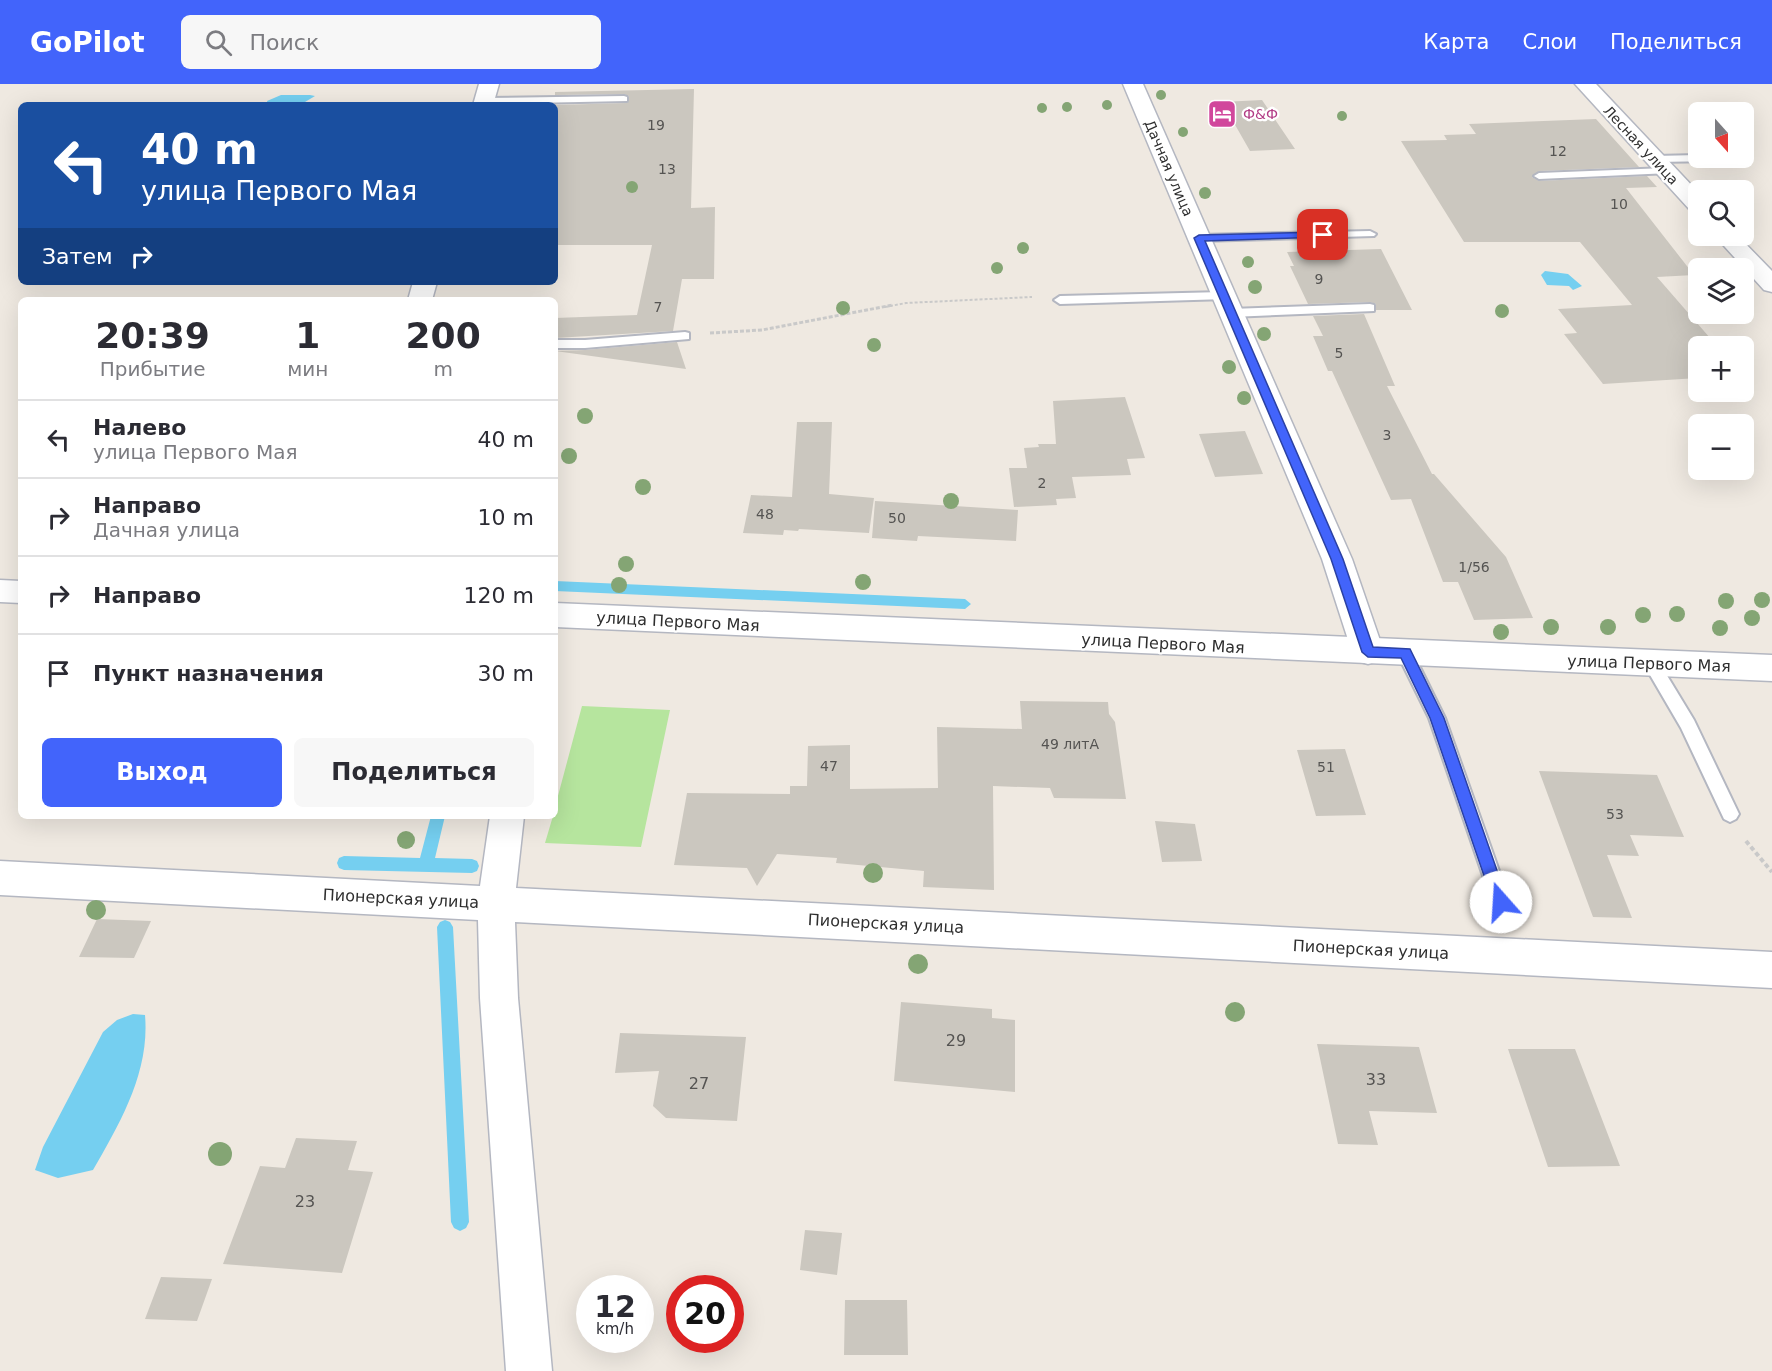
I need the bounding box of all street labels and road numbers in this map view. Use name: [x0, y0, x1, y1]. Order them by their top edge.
street label: Лесная улица: [1600, 102, 1682, 188]
street label: Дачная улица: [1142, 118, 1196, 218]
street label: улица Первого Мая: [596, 608, 760, 635]
street label: улица Первого Мая: [1081, 630, 1245, 657]
street label: улица Первого Мая: [1567, 651, 1731, 676]
street label: Пионерская улица: [322, 885, 480, 912]
street label: Пионерская улица: [807, 910, 965, 937]
street label: Пионерская улица: [1292, 936, 1450, 963]

